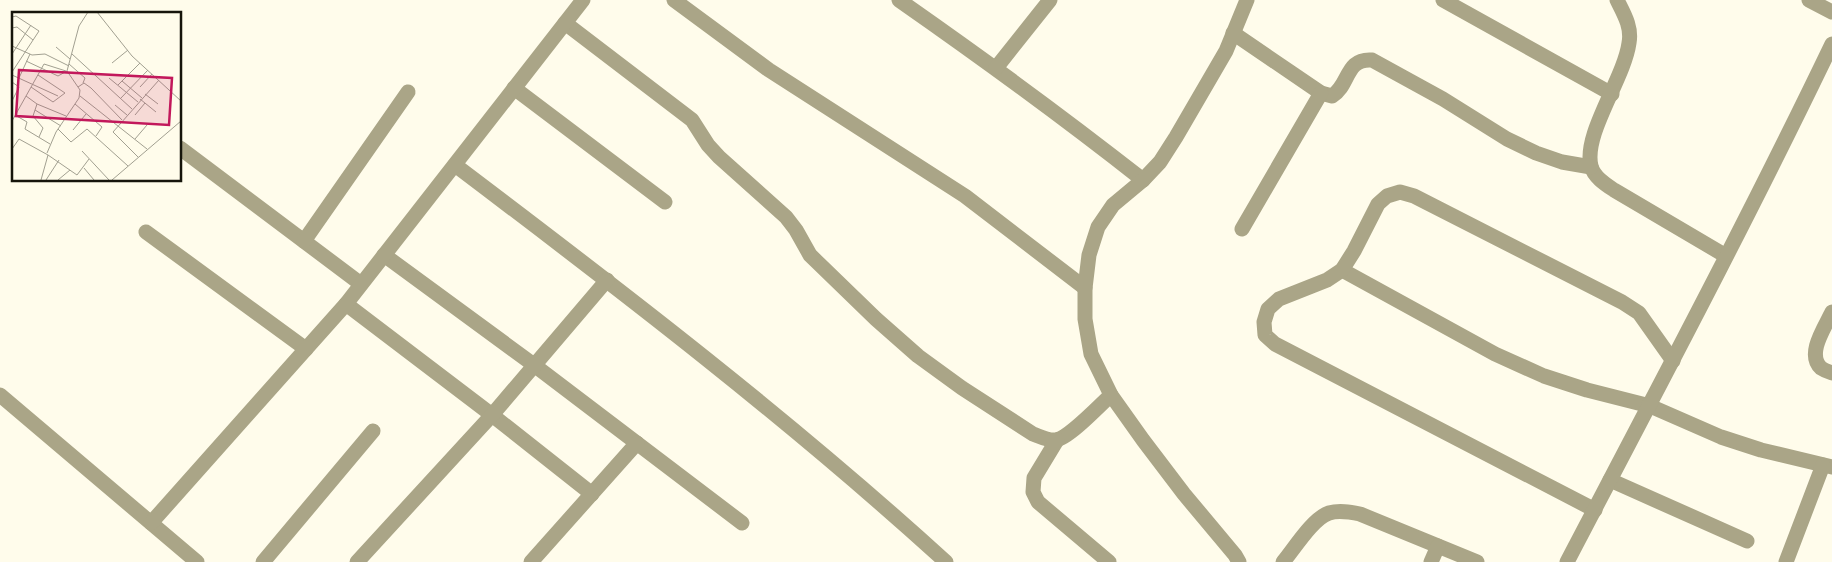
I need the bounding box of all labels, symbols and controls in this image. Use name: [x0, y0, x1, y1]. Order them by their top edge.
inset map: [12, 12, 181, 181]

